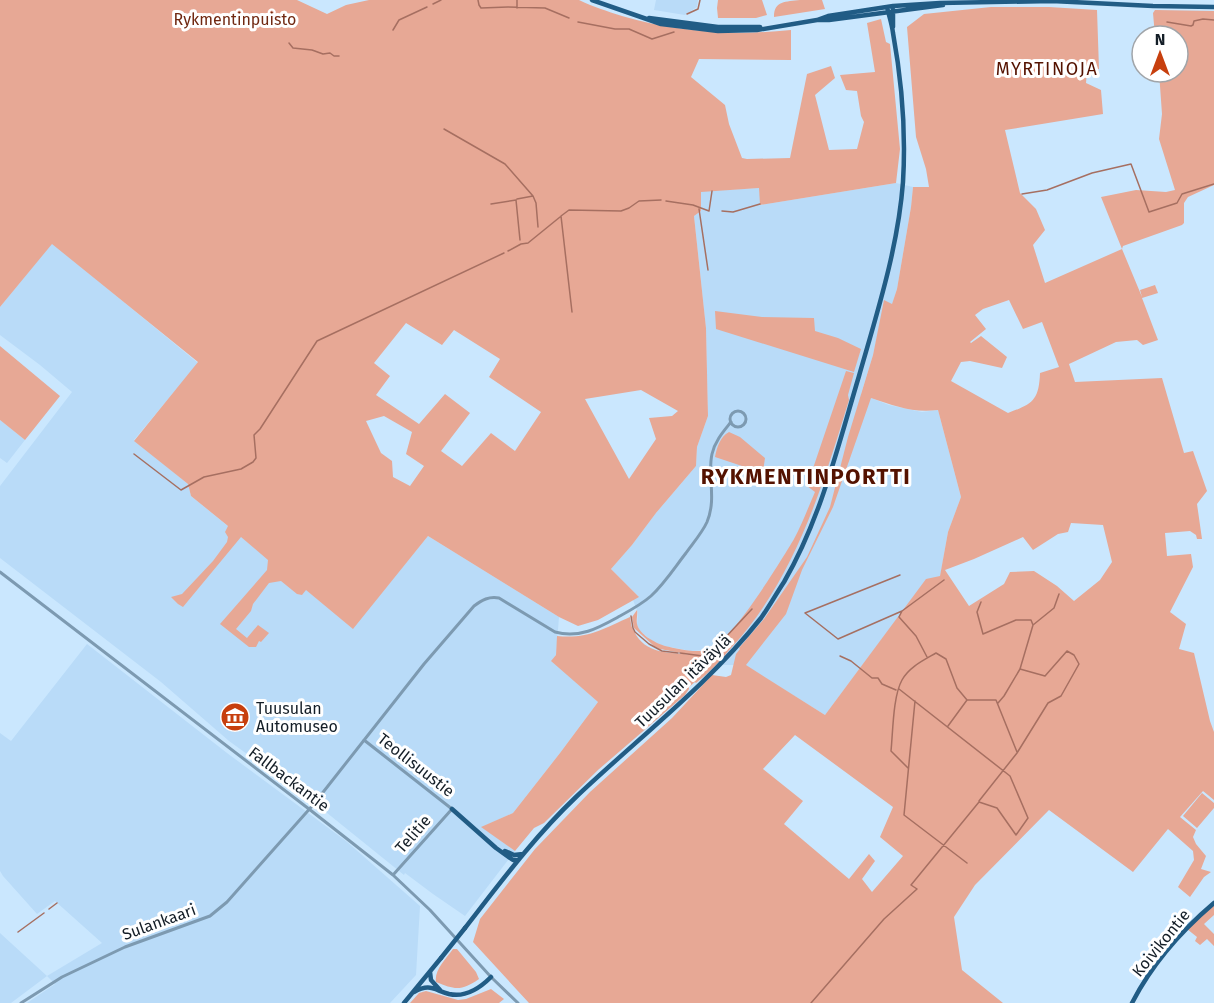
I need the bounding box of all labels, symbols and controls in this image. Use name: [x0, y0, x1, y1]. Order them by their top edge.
park label: Rykmentinpuisto: [174, 10, 296, 29]
north arrow: [1130, 24, 1190, 84]
text: N: [1155, 30, 1165, 49]
district label: MYRTINOJA: [996, 58, 1098, 80]
district label: RYKMENTINPORTTI: [701, 463, 911, 490]
street label: Tuusulan itäväylä: [631, 630, 735, 732]
place label: Tuusulan Automuseo: [256, 699, 338, 736]
museum icon: Tuusulan Automuseo: [219, 701, 251, 733]
street label: Teollisuustie: [374, 729, 458, 801]
street label: Fallbackantie: [245, 743, 333, 815]
street label: Telitie: [391, 811, 435, 857]
street label: Sulankaari: [120, 900, 198, 944]
street label: Koivikontie: [1128, 905, 1194, 981]

